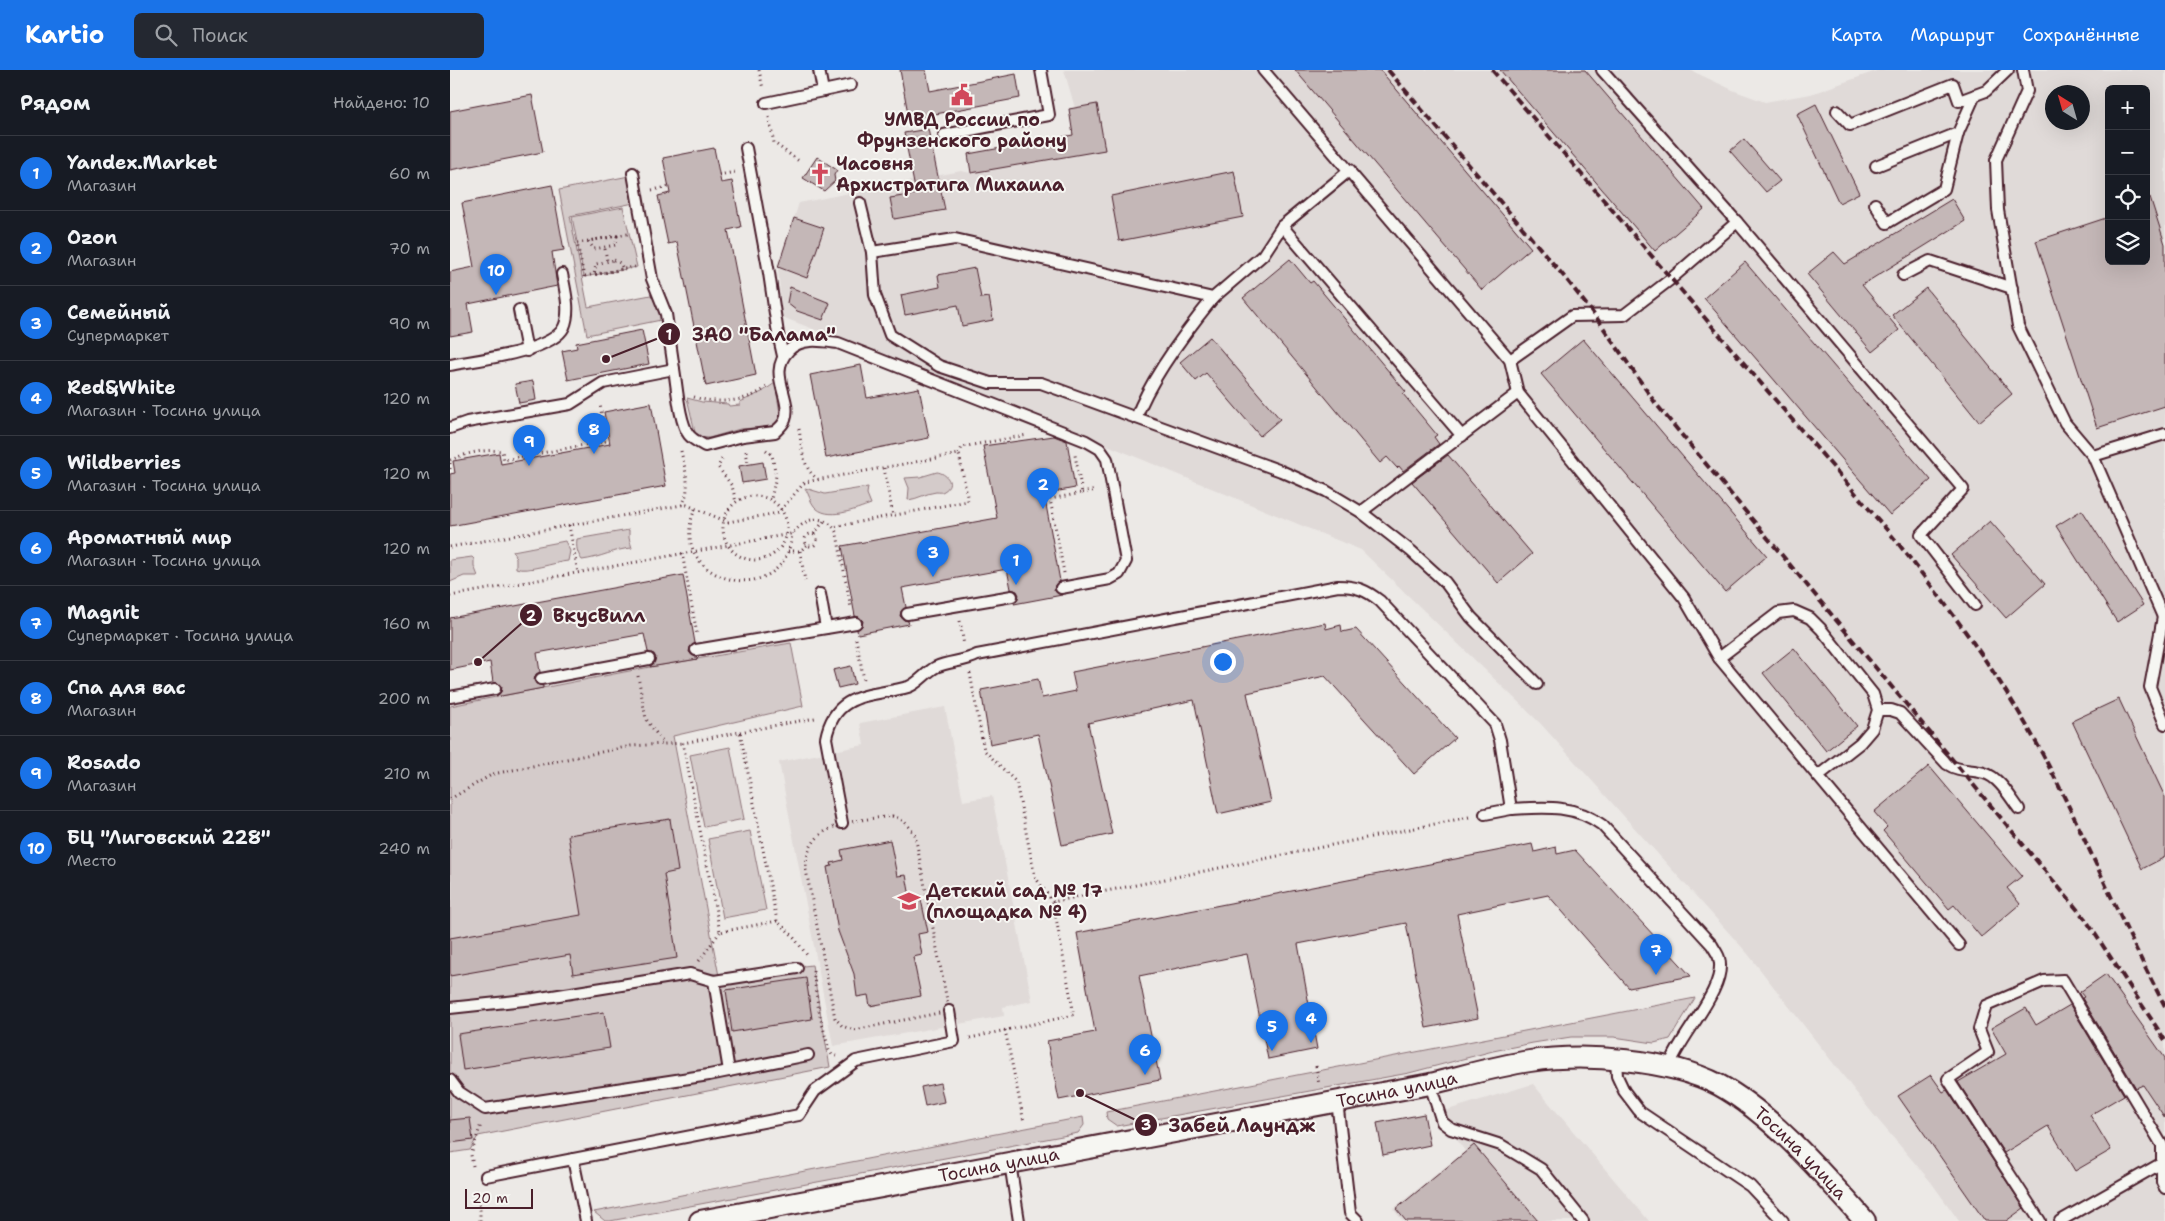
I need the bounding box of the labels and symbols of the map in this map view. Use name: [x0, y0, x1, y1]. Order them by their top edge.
public building icon: УМВД России по Фрунзенского району: [949, 82, 975, 108]
north arrow: [2045, 85, 2090, 130]
place label: УМВД России по Фрунзенского району: [857, 108, 1067, 153]
place label: Часовня Архистратига Михаила: [836, 152, 1065, 197]
church icon: Часовня Архистратига Михаила: [807, 161, 833, 187]
pin: 10: [480, 254, 512, 295]
callout: ЗАО "Балама": [657, 317, 846, 351]
text: ЗАО "Балама": [692, 322, 836, 347]
text: 1: [666, 325, 673, 345]
pin: 8: [578, 413, 610, 454]
pin: 9: [513, 425, 545, 466]
pin: 2: [1027, 468, 1059, 509]
pin: 3: [917, 536, 949, 577]
pin: 1: [1000, 544, 1032, 585]
callout: ВкусВилл: [518, 598, 656, 632]
text: ВкусВилл: [553, 603, 646, 628]
text: 2: [526, 606, 537, 626]
your location: [1210, 649, 1236, 675]
place label: Детский сад № 17 (площадка № 4): [926, 879, 1103, 924]
school or university icon: Детский сад № 17 (площадка № 4): [896, 888, 922, 914]
pin: 7: [1640, 934, 1672, 975]
pin: 4: [1295, 1002, 1327, 1043]
pin: 5: [1256, 1010, 1288, 1051]
pin: 6: [1129, 1034, 1161, 1075]
street label: Тосина улица: [1334, 1066, 1460, 1113]
street label: Тосина улица: [1749, 1101, 1852, 1205]
callout: Забей Лаундж: [1134, 1108, 1325, 1142]
text: Забей Лаундж: [1169, 1113, 1315, 1138]
text: 3: [1141, 1115, 1151, 1135]
street label: Тосина улица: [936, 1142, 1061, 1188]
scale bar: [465, 1186, 532, 1209]

